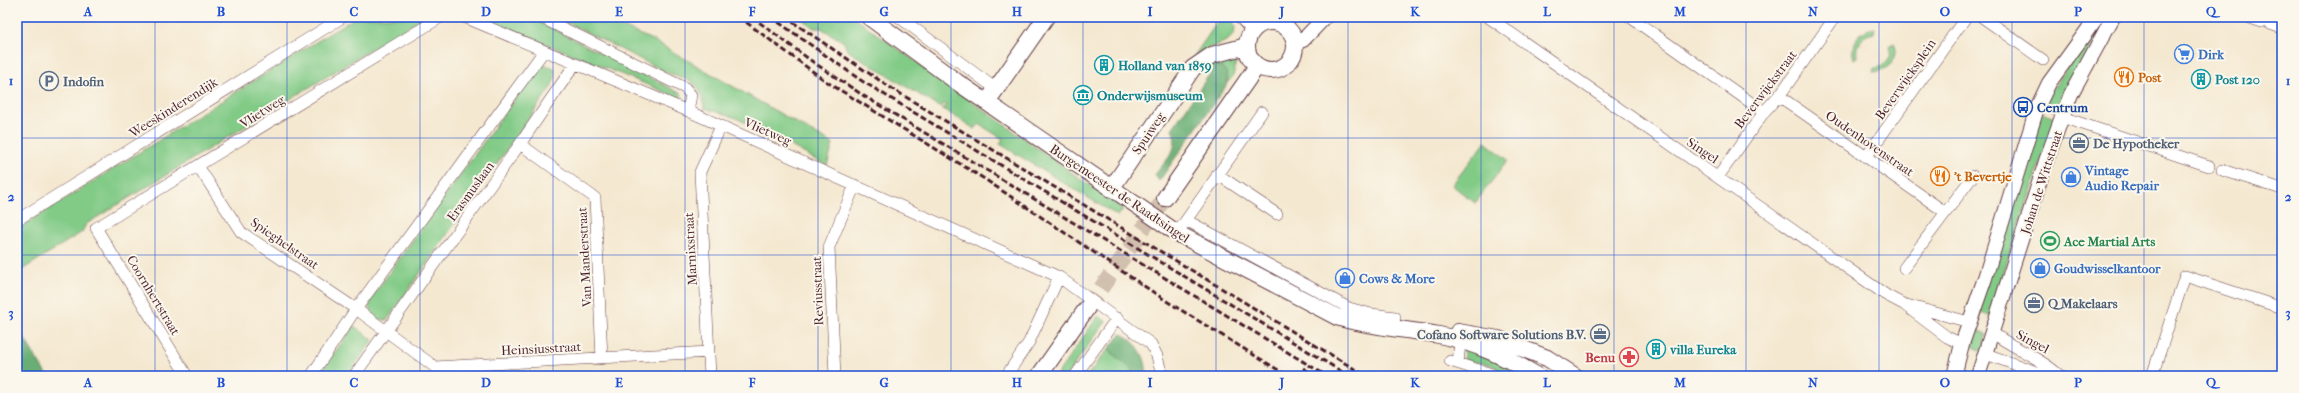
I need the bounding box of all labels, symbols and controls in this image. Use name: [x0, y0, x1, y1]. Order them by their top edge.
text: A: [83, 4, 93, 19]
text: B: [217, 4, 226, 19]
text: C: [350, 4, 359, 19]
text: D: [481, 4, 491, 19]
text: E: [615, 4, 623, 19]
text: F: [748, 4, 756, 19]
text: G: [879, 4, 889, 19]
text: H: [1012, 4, 1023, 19]
text: I: [1147, 4, 1153, 19]
text: J: [1278, 4, 1285, 20]
text: K: [1410, 4, 1421, 19]
text: L: [1543, 4, 1552, 19]
text: M: [1673, 4, 1686, 19]
text: N: [1808, 4, 1818, 19]
text: O: [1940, 4, 1950, 19]
text: P: [2074, 4, 2082, 19]
text: Q: [2206, 4, 2221, 19]
street label: Beverwijcksplein: [1872, 36, 1939, 123]
supermarket icon: Dirk: [2173, 43, 2195, 65]
street label: Beverwijckstraat: [1731, 47, 1800, 131]
place label: Dirk: [2198, 47, 2225, 62]
building icon: Holland van 1859: [1093, 54, 1115, 76]
place label: Holland van 1859: [1118, 58, 1212, 74]
restaurant icon: Post: [2113, 66, 2135, 88]
building icon: Post 120: [2190, 68, 2212, 90]
parking icon: Indofin: [38, 70, 60, 92]
place label: Post: [2138, 70, 2162, 85]
place label: Post 120: [2215, 72, 2260, 87]
text: 1: [9, 73, 14, 88]
text: 1: [2286, 73, 2291, 88]
place label: Indofin: [63, 74, 104, 89]
street label: Weeskinderendijk: [125, 74, 220, 141]
museum icon: Onderwijsmuseum: [1072, 84, 1094, 106]
place label: Onderwijsmuseum: [1097, 88, 1203, 103]
street label: Vlietweg: [236, 91, 288, 132]
bus stop icon: Centrum: [2012, 96, 2034, 118]
place label: Centrum: [2037, 100, 2088, 115]
street label: Oudenhovenstraat: [1823, 107, 1917, 180]
street label: Spuiweg: [1129, 109, 1169, 157]
street label: Vlietweg: [741, 114, 795, 149]
street label: Johan de Wittstraat: [2017, 128, 2065, 237]
office icon: De Hypotheker: [2068, 132, 2090, 154]
street label: Singel: [1684, 134, 1722, 167]
place label: De Hypotheker: [2093, 136, 2180, 152]
street label: Burgemeester de Raadtsingel: [1047, 141, 1193, 246]
street label: Erasmuslaan: [444, 158, 497, 224]
place label: Vintage Audio Repair: [2084, 163, 2159, 194]
restaurant icon: 't Bevertje: [1929, 165, 1951, 187]
shop icon: Vintage Audio Repair: [2060, 166, 2082, 188]
place label: 't Bevertje: [1953, 169, 2012, 184]
text: 2: [8, 189, 15, 204]
text: 2: [2285, 189, 2292, 204]
street label: Van Manderstraat: [574, 206, 595, 308]
street label: Marnixstraat: [681, 212, 700, 286]
street label: Spieghelstraat: [248, 214, 322, 273]
sports icon: Ace Martial Arts: [2039, 230, 2061, 252]
place label: Ace Martial Arts: [2063, 234, 2155, 249]
street label: Coornhertstraat: [124, 253, 183, 338]
street label: Reviusstraat: [809, 256, 826, 326]
shop icon: Goudwisselkantoor: [2029, 257, 2051, 279]
place label: Goudwisselkantoor: [2054, 261, 2161, 276]
shop icon: Cows & More: [1334, 267, 1356, 289]
place label: Cows & More: [1359, 271, 1436, 286]
office icon: Q Makelaars: [2023, 292, 2045, 314]
place label: Q Makelaars: [2048, 296, 2118, 311]
text: 3: [8, 305, 14, 321]
text: 3: [2285, 305, 2291, 321]
office icon: Cofano Software Solutions B.V.: [1589, 323, 1611, 345]
place label: Cofano Software Solutions B.V.: [1417, 327, 1586, 342]
street label: Singel: [2014, 327, 2052, 356]
building icon: villa Eureka: [1645, 338, 1667, 360]
street label: Heinsiusstraat: [501, 339, 582, 358]
place label: villa Eureka: [1669, 342, 1737, 357]
pharmacy icon: Benu: [1618, 346, 1640, 368]
place label: Benu: [1585, 350, 1616, 365]
text: A: [83, 375, 93, 390]
text: B: [217, 375, 226, 390]
text: C: [350, 375, 359, 390]
text: D: [481, 375, 491, 390]
text: E: [615, 375, 623, 390]
text: F: [748, 375, 756, 390]
text: G: [879, 375, 889, 390]
text: H: [1012, 375, 1023, 390]
text: I: [1147, 375, 1153, 390]
text: J: [1278, 375, 1285, 391]
text: K: [1410, 375, 1421, 390]
text: L: [1543, 375, 1552, 390]
text: M: [1673, 375, 1686, 390]
text: N: [1808, 375, 1818, 390]
text: O: [1940, 375, 1950, 390]
text: P: [2074, 375, 2082, 390]
text: Q: [2206, 375, 2221, 390]

